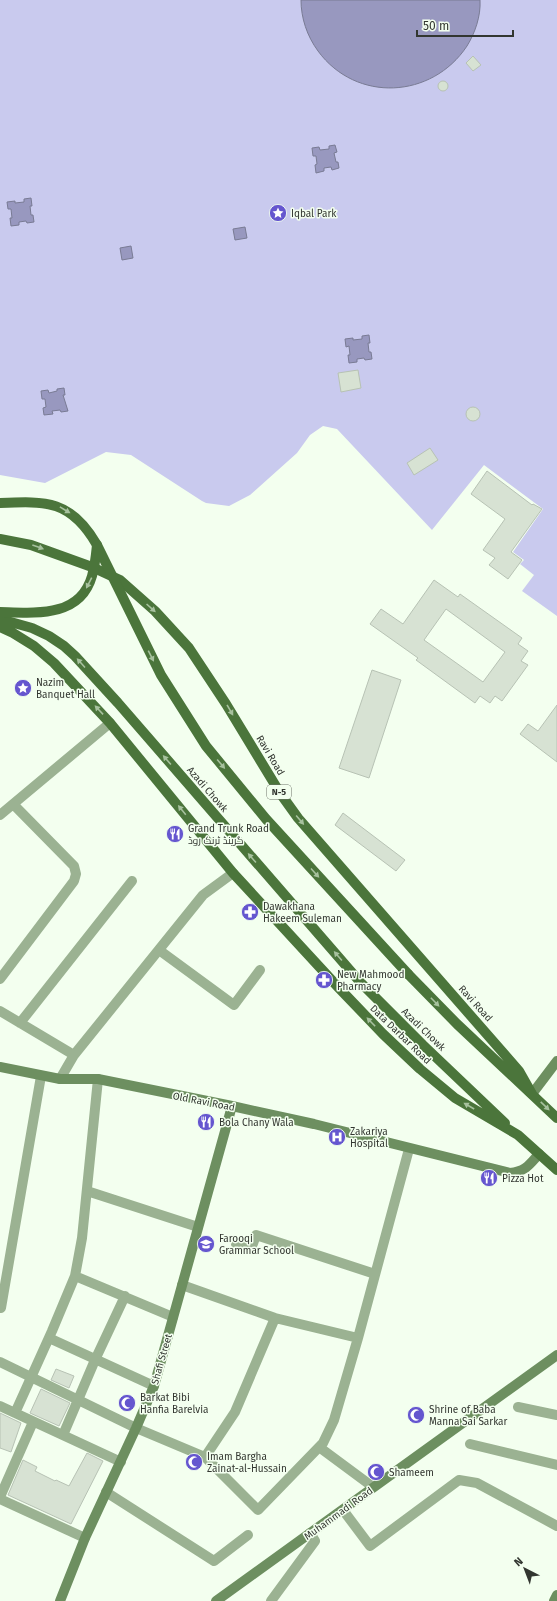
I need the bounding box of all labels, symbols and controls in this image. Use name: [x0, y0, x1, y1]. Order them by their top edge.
scale bar: [417, 12, 513, 38]
text: 50 m: [423, 19, 449, 33]
place icon: Iqbal Park: [268, 203, 288, 223]
place label: Iqbal Park: [291, 208, 337, 220]
one-way arrow: [59, 507, 71, 514]
one-way arrow: [32, 545, 44, 551]
one-way arrow: [86, 577, 92, 589]
one-way arrow: [146, 603, 156, 612]
one-way arrow: [147, 650, 154, 661]
one-way arrow: [77, 658, 86, 667]
place label: Nazim Banquet Hall: [36, 677, 95, 701]
place icon: Nazim Banquet Hall: [13, 678, 33, 698]
one-way arrow: [227, 704, 234, 716]
one-way arrow: [94, 705, 103, 715]
street label: Ravi Road: [253, 733, 287, 778]
one-way arrow: [163, 754, 172, 765]
one-way arrow: [217, 759, 226, 770]
street label: Azadi Chowk: [184, 764, 231, 816]
road number: N-5: [267, 785, 291, 799]
one-way arrow: [177, 805, 186, 815]
one-way arrow: [296, 814, 304, 825]
place label: Grand Trunk Road گرینڈ ٹرنک روڈ: [188, 823, 269, 847]
restaurant icon: Grand Trunk Road گرینڈ ٹرنک روڈ: [165, 824, 185, 844]
one-way arrow: [248, 853, 257, 863]
one-way arrow: [311, 868, 320, 878]
place label: Dawakhana Hakeem Suleman: [263, 901, 342, 925]
pharmacy icon: Dawakhana Hakeem Suleman: [240, 902, 260, 922]
one-way arrow: [333, 951, 342, 961]
place label: New Mahmood Pharmacy: [337, 969, 404, 993]
pharmacy icon: New Mahmood Pharmacy: [314, 970, 334, 990]
street label: Ravi Road: [456, 983, 495, 1024]
one-way arrow: [430, 997, 440, 1007]
street label: Data Darbar Road: [367, 1003, 433, 1067]
street label: Azadi Chowk: [399, 1006, 448, 1054]
one-way arrow: [366, 1017, 376, 1027]
street label: Old Ravi Road: [172, 1090, 236, 1114]
one-way arrow: [540, 1101, 550, 1111]
one-way arrow: [463, 1103, 475, 1110]
restaurant icon: Bola Chany Wala: [196, 1112, 216, 1132]
place label: Bola Chany Wala: [219, 1117, 294, 1129]
place label: Zakariya Hospital: [350, 1126, 388, 1150]
hospital icon: Zakariya Hospital: [327, 1127, 347, 1147]
restaurant icon: Pizza Hot: [479, 1168, 499, 1188]
place label: Pizza Hot: [502, 1173, 544, 1185]
place label: Farooqi Grammar School: [219, 1233, 294, 1257]
school or university icon: Farooqi Grammar School: [196, 1234, 216, 1254]
street label: Shafi Street: [149, 1332, 175, 1386]
place label: Barkat Bibi Hanfia Barelvia: [140, 1392, 208, 1416]
mosque icon: Barkat Bibi Hanfia Barelvia: [117, 1393, 137, 1413]
place label: Shrine of Baba Manna Sai Sarkar: [429, 1404, 508, 1428]
mosque icon: Shrine of Baba Manna Sai Sarkar: [406, 1405, 426, 1425]
place label: Imam Bargha Zainat-al-Hussain: [207, 1451, 287, 1475]
mosque icon: Imam Bargha Zainat-al-Hussain: [184, 1452, 204, 1472]
mosque icon: Shameem: [366, 1462, 386, 1482]
place label: Shameem: [389, 1467, 434, 1479]
street label: Muhammadi Road: [302, 1485, 375, 1543]
north arrow: [505, 1549, 545, 1589]
text: N: [512, 1555, 526, 1569]

